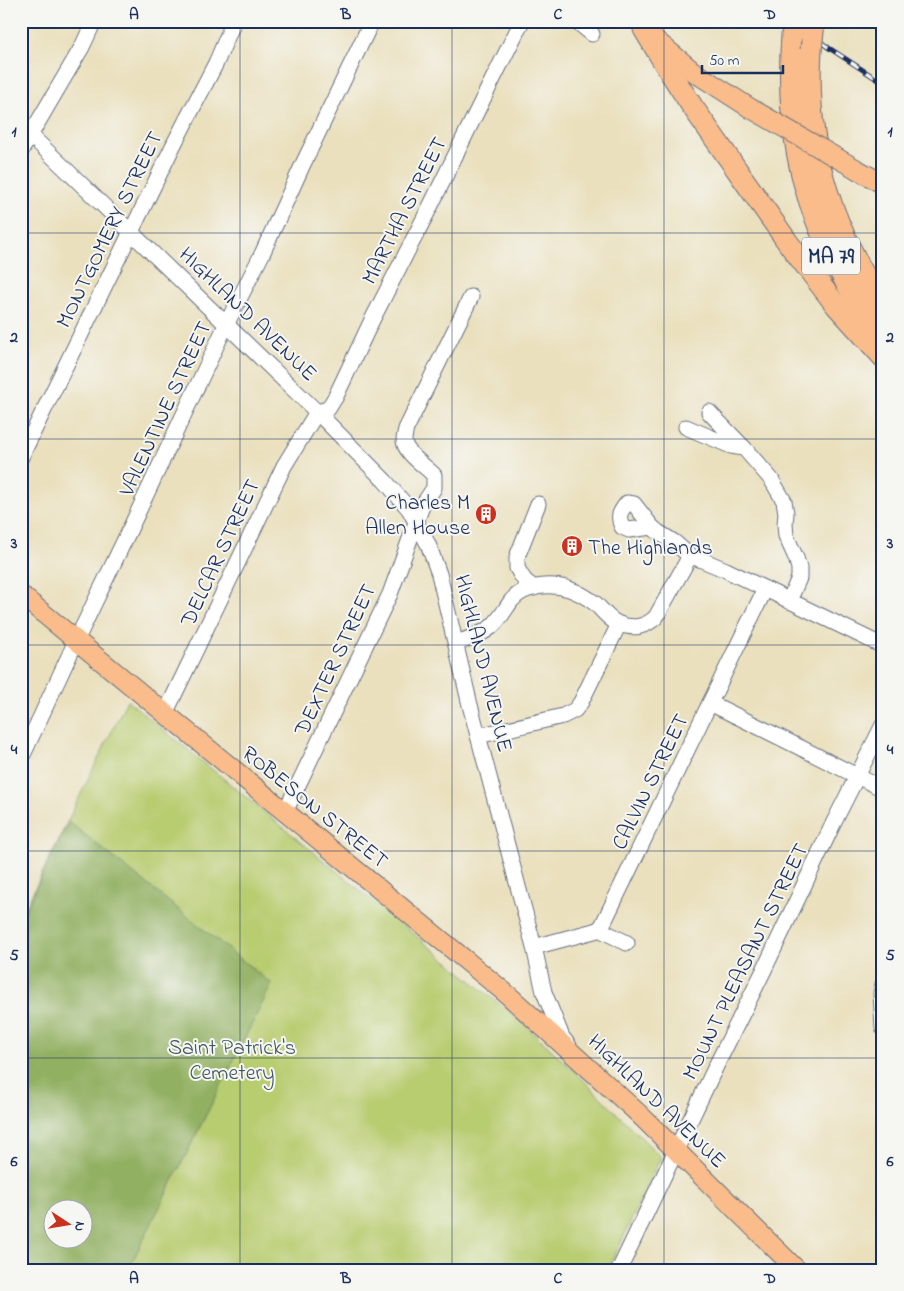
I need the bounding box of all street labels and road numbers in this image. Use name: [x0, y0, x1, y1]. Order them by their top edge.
street label: MONTGOMERY STREET: [49, 126, 172, 334]
street label: MARTHA STREET: [355, 132, 457, 291]
road number: MA 79: [802, 238, 860, 274]
street label: HIGHLAND AVENUE: [170, 240, 324, 390]
street label: VALENTINE STREET: [112, 316, 221, 503]
street label: DELCAR STREET: [173, 474, 270, 633]
street label: HIGHLAND AVENUE: [445, 572, 520, 756]
street label: DEXTER STREET: [287, 579, 386, 742]
street label: CALVIN STREET: [605, 709, 699, 856]
street label: ROBESON STREET: [234, 739, 395, 878]
street label: MOUNT PLEASANT STREET: [675, 838, 818, 1086]
street label: HIGHLAND AVENUE: [579, 1027, 733, 1177]

